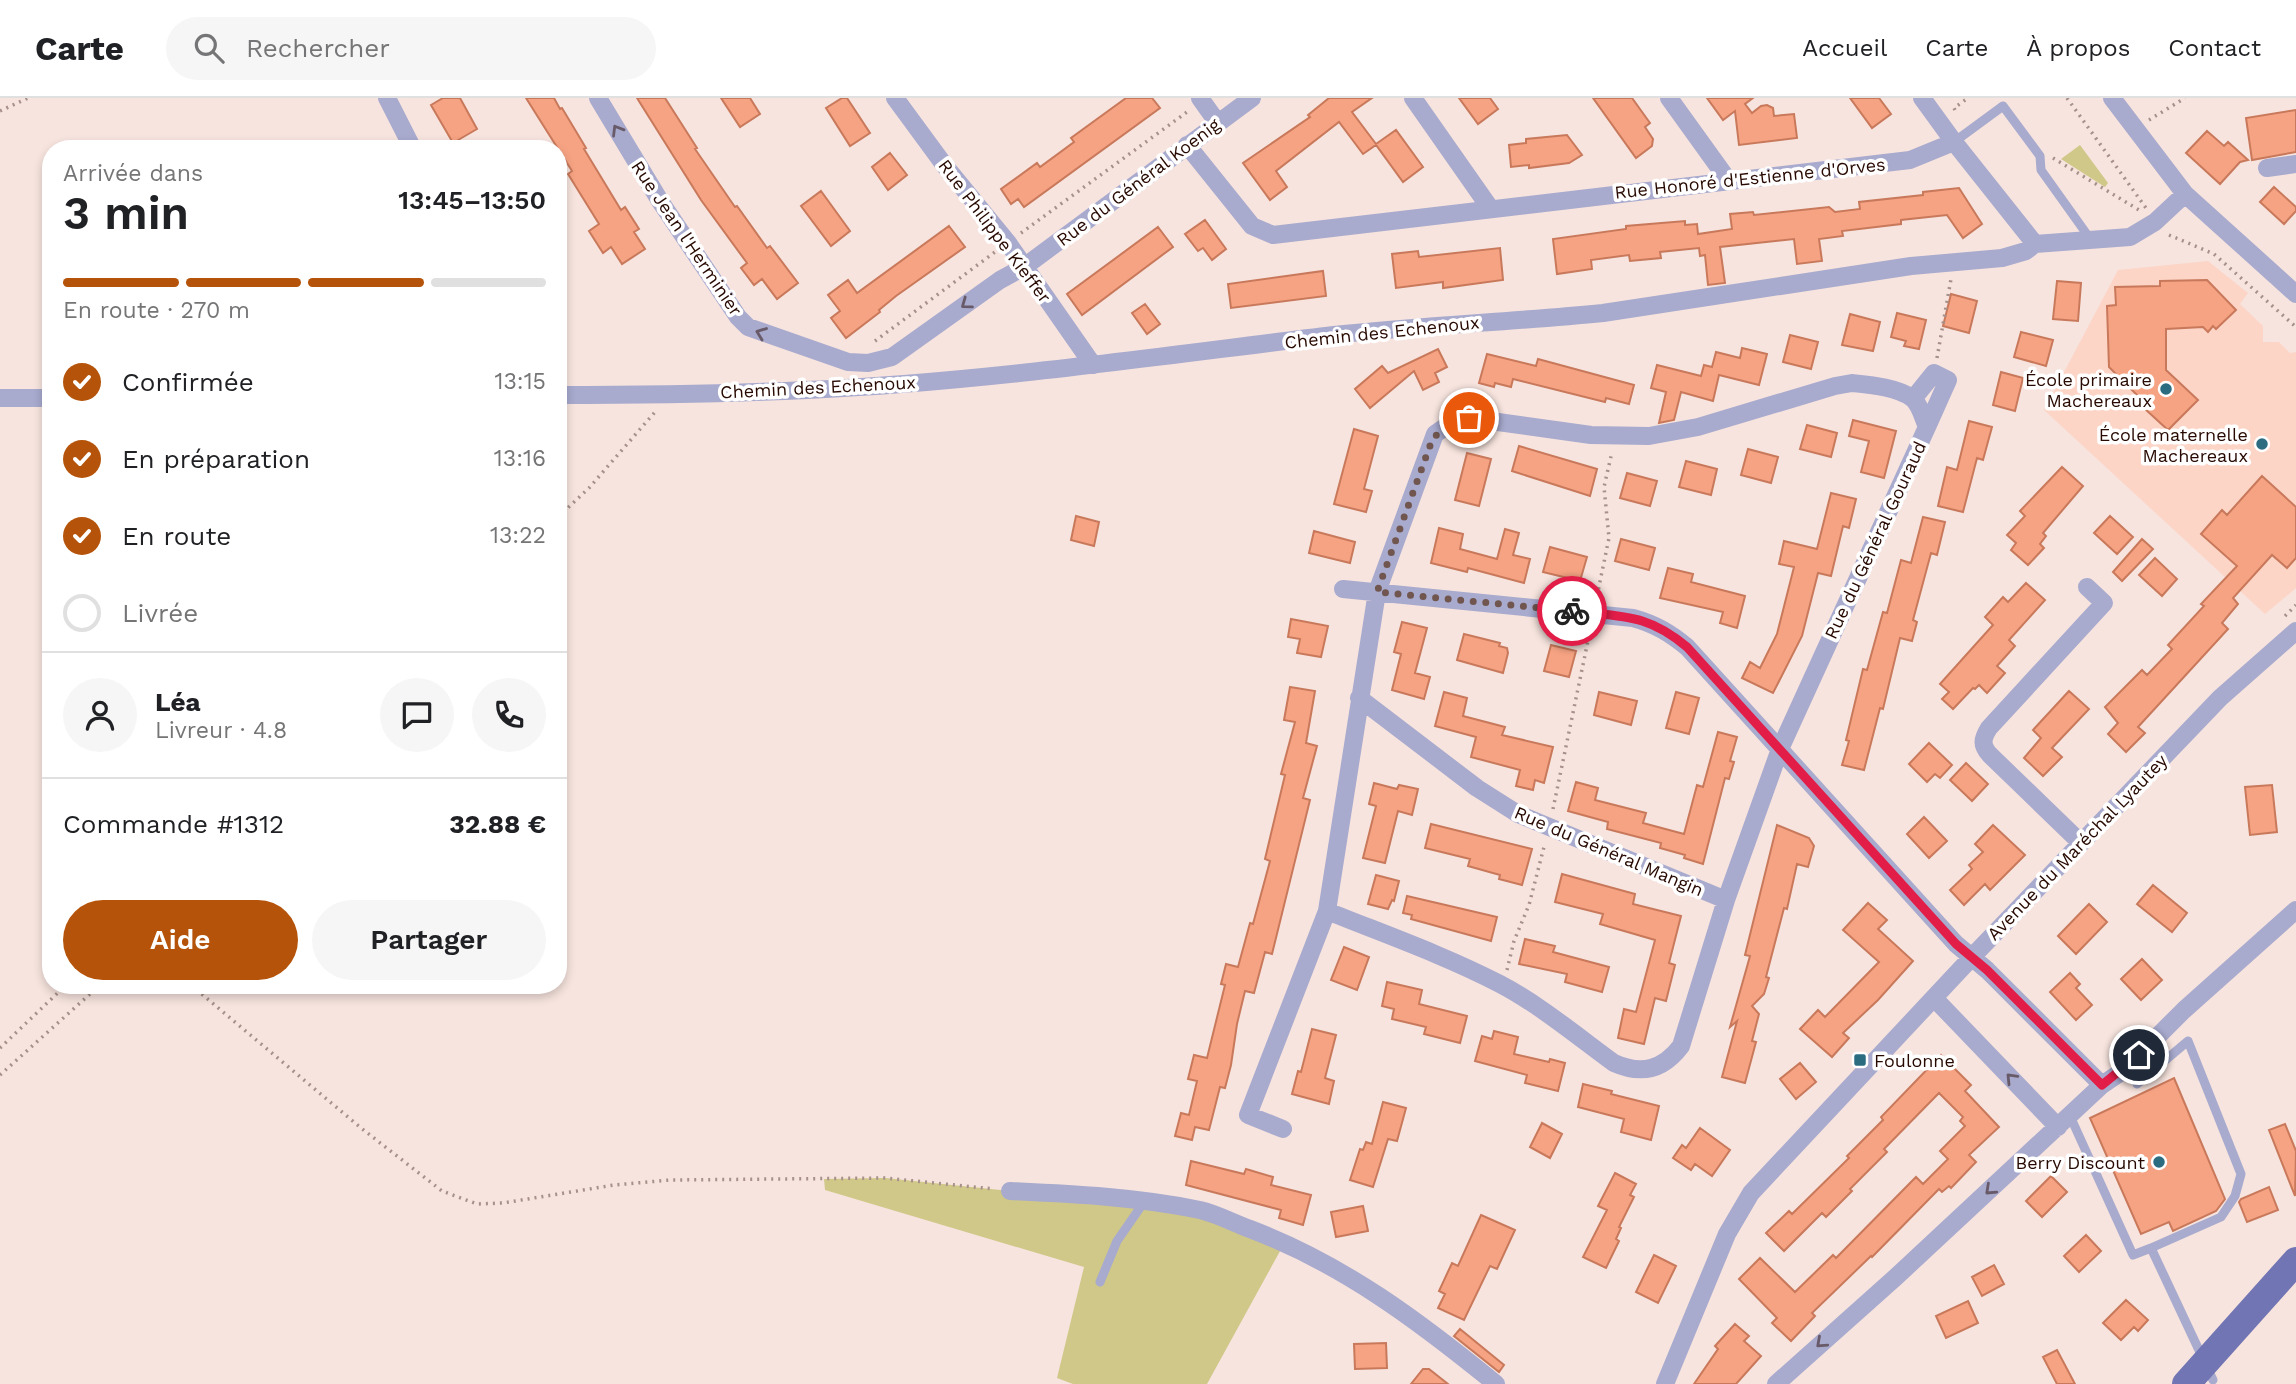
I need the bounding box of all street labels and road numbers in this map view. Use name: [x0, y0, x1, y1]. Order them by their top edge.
street label: Rue du Général Koenig: [1052, 114, 1224, 250]
street label: Rue Honoré d'Estienne d'Orves: [1614, 153, 1886, 203]
street label: Rue Philippe Kieffer: [934, 155, 1056, 307]
street label: Rue Jean l'Herminier: [627, 156, 747, 320]
street label: Chemin des Echenoux: [1284, 311, 1480, 353]
street label: Chemin des Echenoux: [720, 371, 916, 403]
street label: Rue du Général Gouraud: [1820, 438, 1930, 642]
street label: Avenue du Maréchal Lyautey: [1983, 749, 2172, 944]
street label: Rue du Général Mangin: [1511, 802, 1707, 900]

